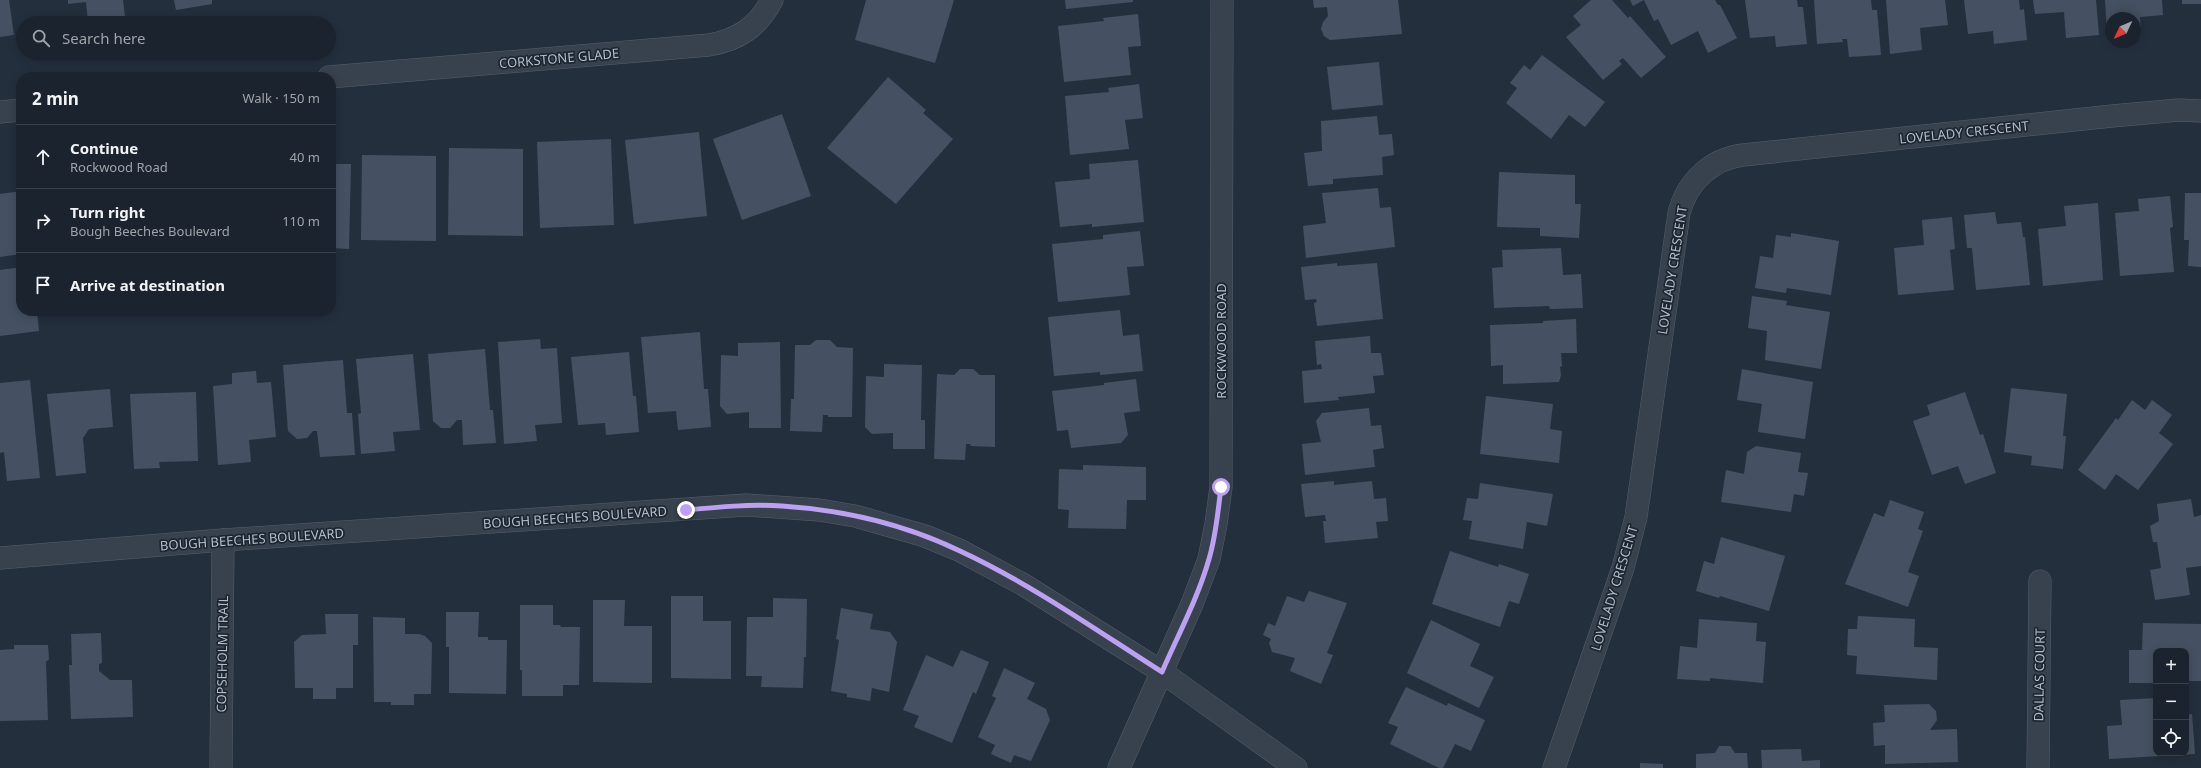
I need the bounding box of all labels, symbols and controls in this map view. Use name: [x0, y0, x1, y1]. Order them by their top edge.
north arrow: [2105, 12, 2141, 48]
search box: [16, 16, 336, 60]
icon: search: [30, 27, 52, 49]
text: Search here: [62, 28, 145, 48]
street label: CORKSTONE GLADE: [498, 44, 620, 72]
text: 2 min: [32, 87, 79, 110]
text: Walk · 150 m: [242, 89, 320, 107]
street label: LOVELADY CRESCENT: [1898, 116, 2030, 148]
text: Continue: [70, 138, 138, 158]
icon: ahead: [32, 146, 54, 168]
text: 40 m: [290, 148, 320, 166]
text: Rockwood Road: [70, 158, 168, 176]
text: Turn right: [70, 202, 145, 222]
street label: LOVELADY CRESCENT: [1653, 204, 1691, 336]
icon: right: [32, 210, 54, 232]
text: 110 m: [282, 212, 320, 230]
text: Bough Beeches Boulevard: [70, 222, 230, 240]
icon: arrive: [32, 274, 54, 296]
text: Arrive at destination: [70, 275, 225, 295]
street label: ROCKWOOD ROAD: [1212, 283, 1230, 399]
route start: [1212, 478, 1230, 496]
route end: [677, 501, 695, 519]
street label: BOUGH BEECHES BOULEVARD: [482, 502, 668, 532]
street label: LOVELADY CRESCENT: [1586, 522, 1642, 653]
street label: BOUGH BEECHES BOULEVARD: [159, 524, 345, 554]
street label: COPSEHOLM TRAIL: [212, 595, 232, 713]
street label: DALLAS COURT: [2029, 628, 2049, 722]
map controls: [2153, 648, 2189, 756]
button: +: [2153, 648, 2189, 684]
button: −: [2153, 684, 2189, 720]
button: locate: [2153, 720, 2189, 756]

